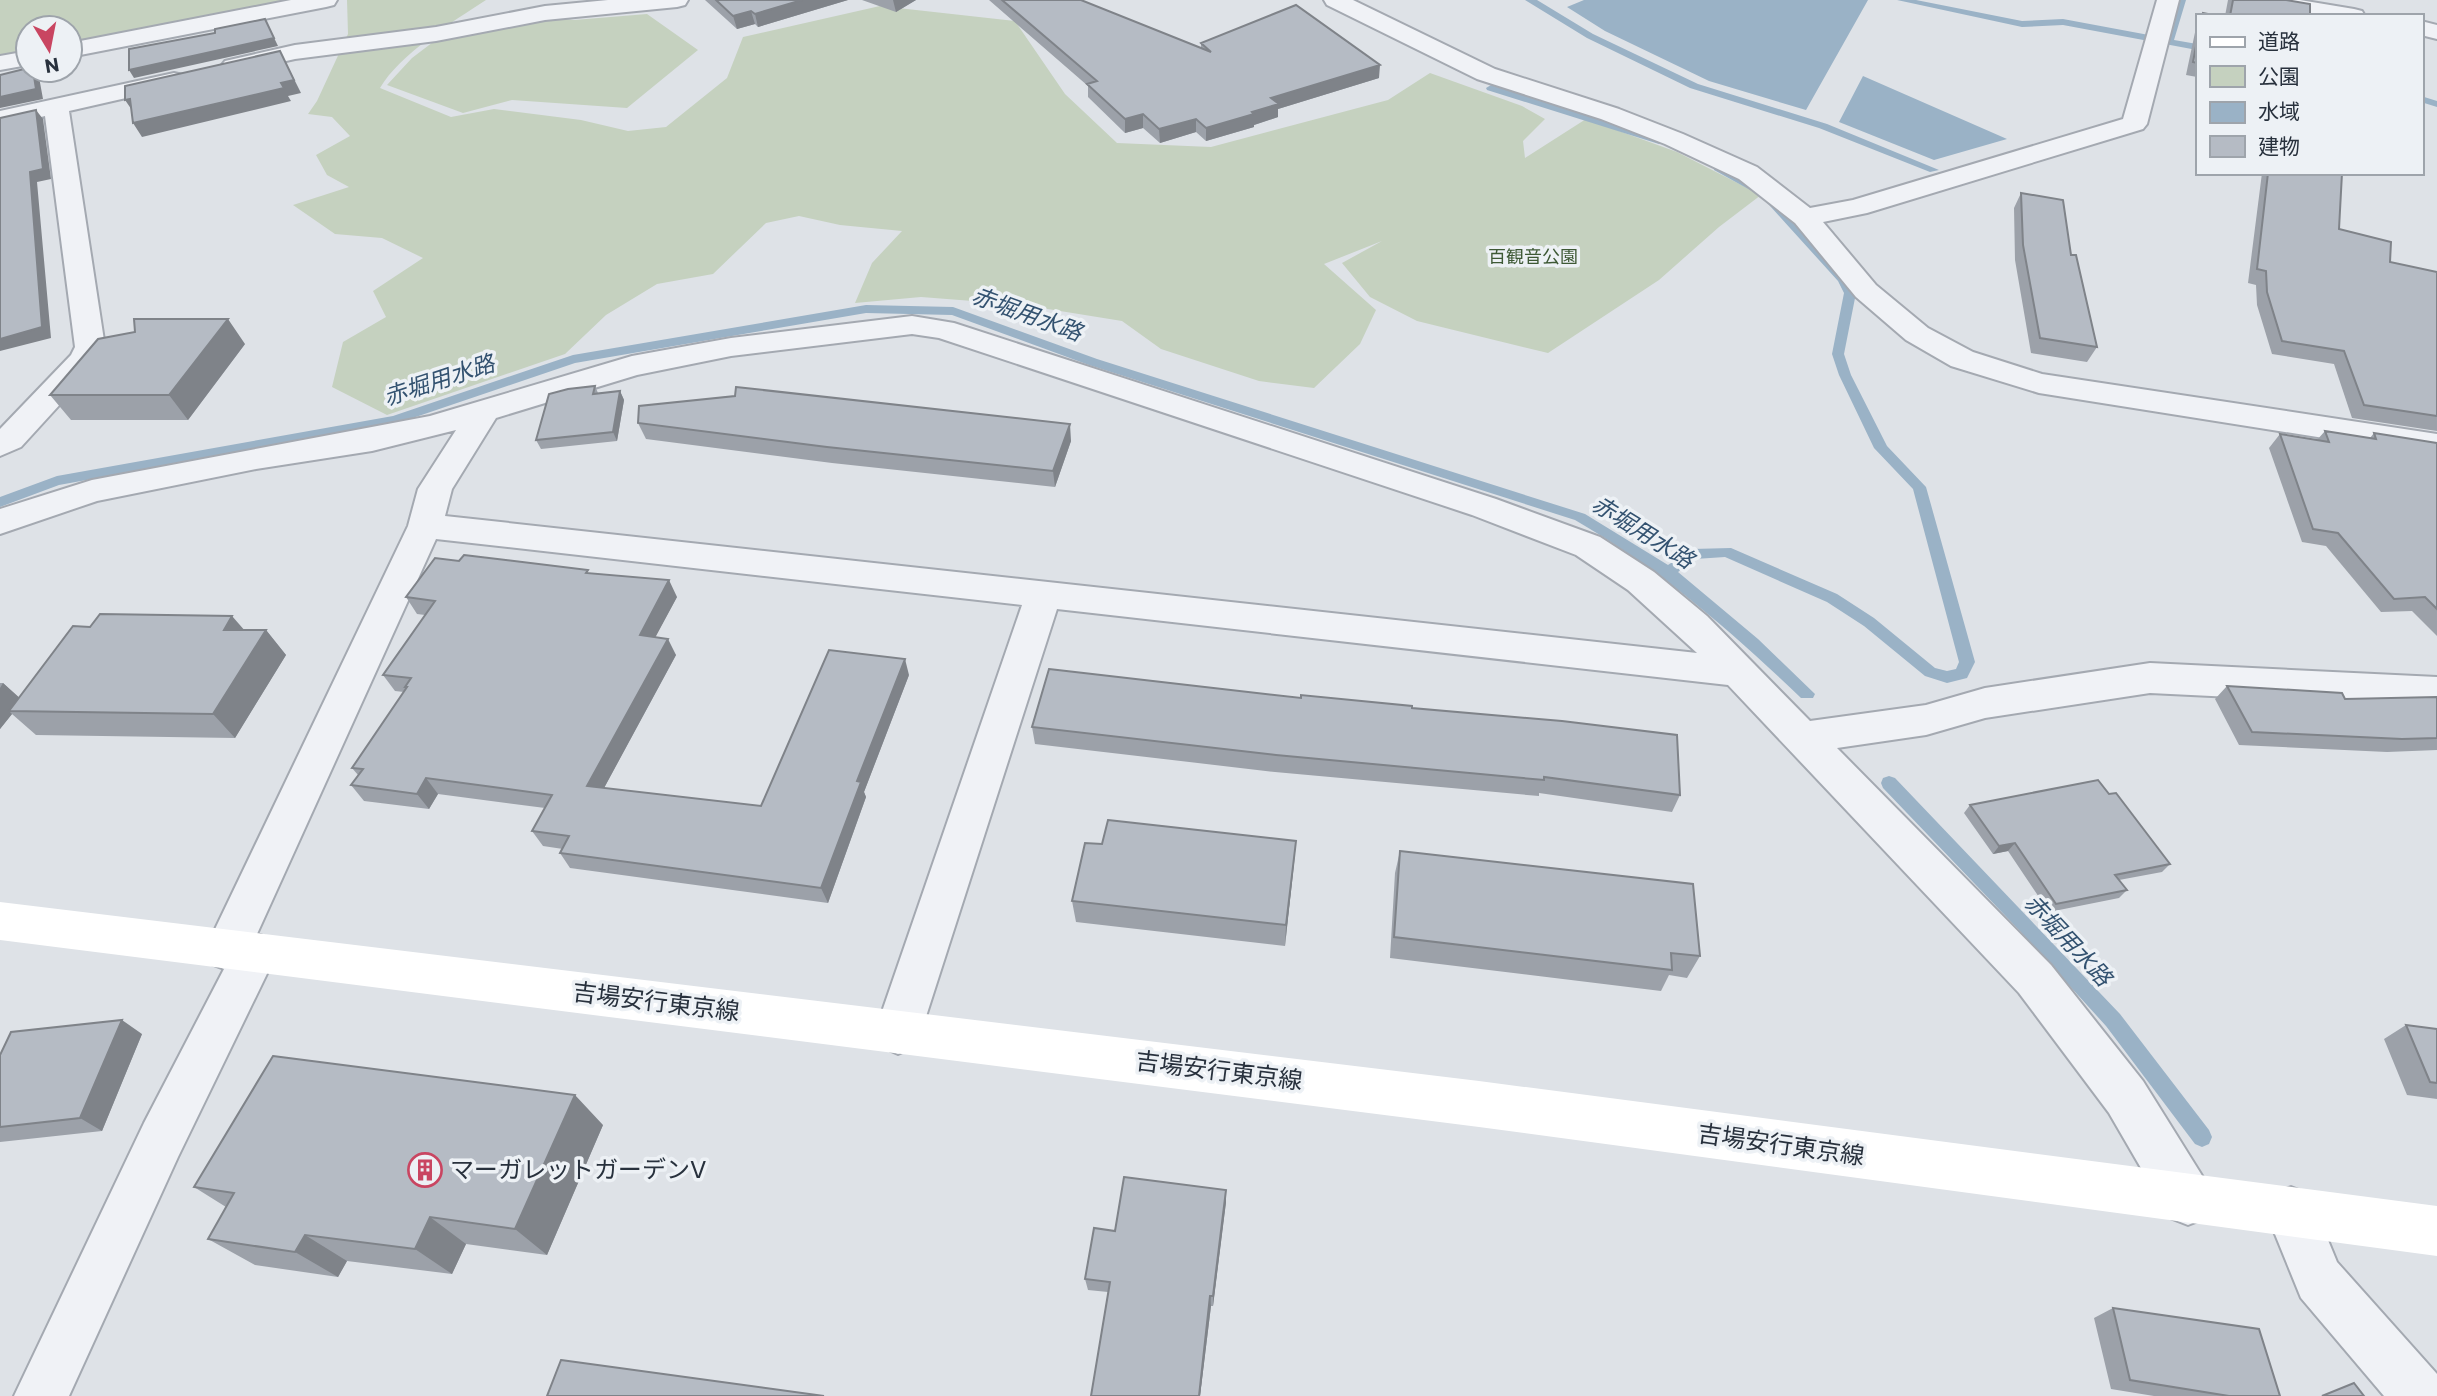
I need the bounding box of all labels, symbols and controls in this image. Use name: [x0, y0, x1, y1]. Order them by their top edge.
north arrow: [14, 14, 84, 84]
legend: [2196, 14, 2423, 175]
text: 道路: [2258, 28, 2300, 53]
text: N: [43, 54, 61, 79]
text: 公園: [2258, 63, 2300, 88]
text: 水域: [2258, 98, 2300, 123]
text: 建物: [2258, 133, 2300, 158]
park label: 百観音公園: [1488, 245, 1578, 267]
water label: 赤堀用水路: [969, 280, 1088, 347]
water label: 赤堀用水路: [380, 347, 500, 410]
water label: 赤堀用水路: [1587, 489, 1701, 575]
water label: 赤堀用水路: [2019, 888, 2120, 992]
street label: 吉場安行東京線: [571, 976, 741, 1025]
street label: 吉場安行東京線: [1134, 1045, 1304, 1094]
street label: 吉場安行東京線: [1696, 1117, 1866, 1170]
building icon: マーガレットガーデンV: [406, 1151, 444, 1189]
place label: マーガレットガーデンV: [450, 1154, 706, 1183]

